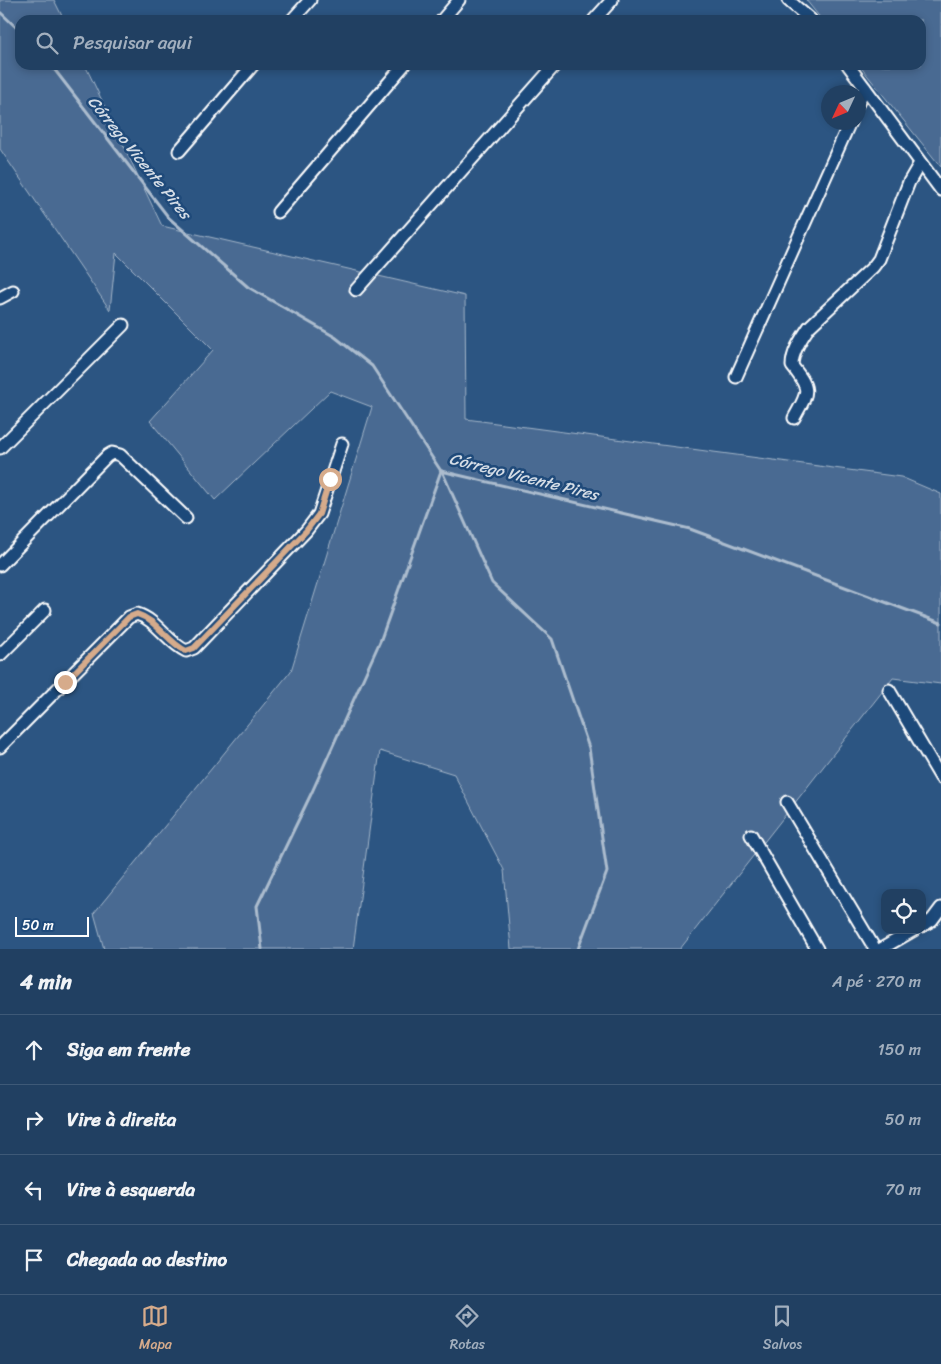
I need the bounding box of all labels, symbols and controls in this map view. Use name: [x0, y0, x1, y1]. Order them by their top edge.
search box: [15, 15, 926, 70]
text: Pesquisar aqui: [73, 26, 192, 59]
icon: search: [33, 29, 61, 57]
north arrow: [821, 85, 866, 130]
water label: Córrego Vicente Pires: [80, 89, 200, 227]
water label: Córrego Vicente Pires: [446, 444, 603, 509]
route start: [319, 468, 342, 491]
route end: [54, 671, 77, 694]
map controls: [881, 889, 926, 934]
button: locate: [881, 889, 926, 934]
text: 50 m: [22, 913, 54, 938]
scale bar: [15, 914, 89, 937]
text: 4 min: [20, 963, 72, 1001]
text: A pé · 270 m: [832, 967, 921, 996]
text: Siga em frente: [67, 1033, 190, 1066]
text: 150 m: [878, 1035, 921, 1064]
icon: ahead: [20, 1036, 48, 1064]
text: Vire à direita: [67, 1103, 176, 1136]
text: 50 m: [885, 1105, 921, 1134]
icon: right: [20, 1106, 48, 1134]
text: Vire à esquerda: [67, 1173, 195, 1206]
text: 70 m: [885, 1175, 921, 1204]
icon: left: [20, 1176, 48, 1204]
text: Chegada ao destino: [67, 1243, 227, 1276]
icon: arrive: [20, 1246, 48, 1274]
tab: Mapa: [139, 1302, 172, 1357]
tab: Rotas: [450, 1302, 485, 1357]
tab: Salvos: [763, 1302, 802, 1357]

